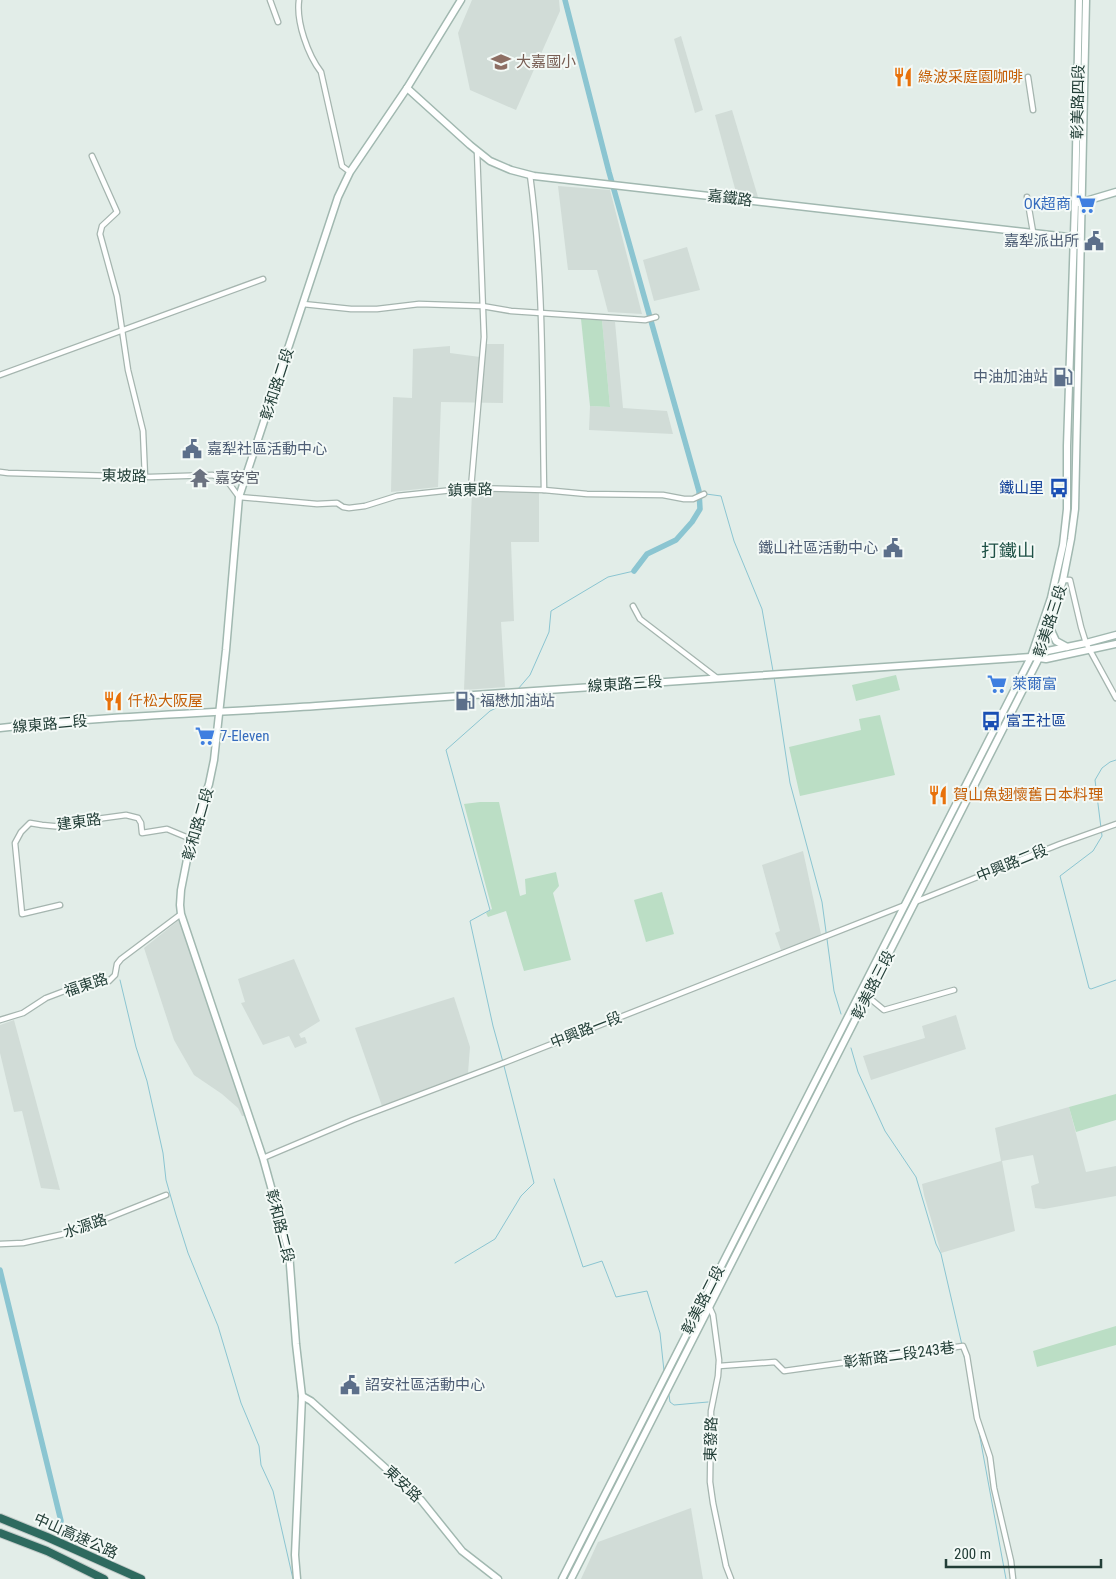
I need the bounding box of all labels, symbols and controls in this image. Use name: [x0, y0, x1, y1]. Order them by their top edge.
school or university icon: 大嘉國小: [490, 51, 512, 73]
place label: 大嘉國小: [516, 53, 576, 71]
street label: 彰美路四段: [1068, 64, 1088, 140]
restaurant icon: 綠波采庭園咖啡: [892, 66, 914, 88]
place label: 綠波采庭園咖啡: [918, 68, 1023, 86]
street label: 嘉鐵路: [707, 186, 753, 210]
supermarket icon: OK超商: [1075, 193, 1097, 215]
place label: OK超商: [1024, 195, 1071, 213]
public building icon: 嘉犁派出所: [1083, 230, 1105, 252]
place label: 嘉犁派出所: [1004, 232, 1079, 250]
street label: 彰和路二段: [257, 346, 297, 422]
fuel station icon: 中油加油站: [1052, 366, 1074, 388]
place label: 中油加油站: [973, 368, 1048, 386]
public building icon: 嘉犁社區活動中心: [181, 438, 203, 460]
place label: 嘉犁社區活動中心: [207, 440, 327, 458]
street label: 東坡路: [101, 467, 147, 485]
temple icon: 嘉安宮: [189, 467, 211, 489]
place label: 嘉安宮: [215, 469, 260, 487]
bus stop icon: 鐵山里: [1048, 477, 1070, 499]
place label: 鐵山里: [999, 479, 1044, 497]
street label: 鎮東路: [447, 480, 493, 500]
public building icon: 鐵山社區活動中心: [882, 537, 904, 559]
place label: 鐵山社區活動中心: [758, 539, 878, 557]
district label: 打鐵山: [981, 540, 1035, 561]
street label: 彰美路三段: [1030, 583, 1070, 659]
street label: 線東路三段: [587, 672, 663, 696]
supermarket icon: 萊爾富: [986, 673, 1008, 695]
place label: 萊爾富: [1012, 675, 1057, 693]
restaurant icon: 仟松大阪屋: [102, 690, 124, 712]
fuel station icon: 福懋加油站: [454, 690, 476, 712]
place label: 仟松大阪屋: [128, 692, 203, 710]
place label: 福懋加油站: [480, 692, 555, 710]
bus stop icon: 富王社區: [980, 710, 1002, 732]
street label: 線東路二段: [12, 712, 88, 736]
place label: 富王社區: [1006, 712, 1066, 730]
supermarket icon: 7-Eleven: [194, 725, 216, 747]
place label: 7-Eleven: [220, 727, 270, 745]
restaurant icon: 賀山魚翅懷舊日本料理: [927, 784, 949, 806]
street label: 彰和路二段: [179, 785, 217, 863]
place label: 賀山魚翅懷舊日本料理: [953, 786, 1103, 804]
street label: 建東路: [55, 810, 103, 834]
street label: 中興路二段: [974, 841, 1050, 885]
street label: 彰美路三段: [848, 947, 898, 1023]
street label: 福東路: [62, 969, 110, 1001]
street label: 中興路一段: [548, 1008, 624, 1052]
street label: 彰和路二段: [262, 1187, 298, 1265]
street label: 水源路: [61, 1210, 109, 1242]
street label: 彰美路二段: [678, 1262, 728, 1338]
street label: 彰新路二段243巷: [842, 1338, 956, 1372]
public building icon: 詔安社區活動中心: [339, 1374, 361, 1396]
place label: 詔安社區活動中心: [365, 1376, 485, 1394]
street label: 東發路: [701, 1416, 721, 1462]
street label: 東安路: [380, 1462, 426, 1506]
street label: 中山高速公路: [31, 1509, 121, 1563]
scale bar: [946, 1536, 1101, 1568]
text: 200 m: [954, 1545, 991, 1563]

